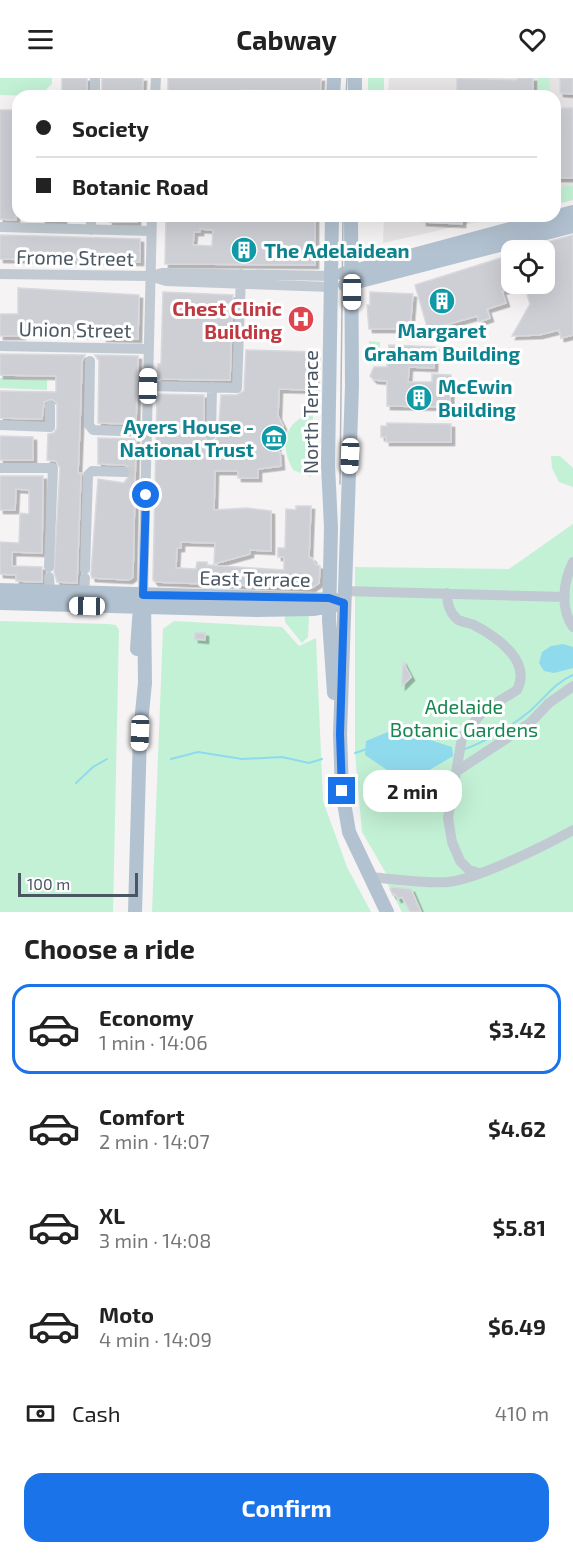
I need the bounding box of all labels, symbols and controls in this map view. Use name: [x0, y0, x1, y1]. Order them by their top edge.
icon: menu: [24, 23, 57, 56]
text: Cabway: [236, 23, 337, 55]
icon: heart: [516, 23, 549, 56]
text: Society: [72, 115, 149, 141]
text: Botanic Road: [72, 173, 209, 199]
building icon: The Adelaidean: [229, 235, 259, 265]
place label: The Adelaidean: [264, 238, 410, 262]
map controls: [501, 240, 555, 294]
button: locate: [501, 240, 555, 294]
street label: Frome Street: [16, 244, 135, 270]
car: [343, 274, 361, 310]
building icon: Margaret Graham Building: [427, 286, 457, 316]
place label: Chest Clinic Building: [172, 296, 282, 343]
hospital icon: Chest Clinic Building: [286, 304, 316, 334]
street label: Union Street: [18, 316, 132, 342]
place label: Margaret Graham Building: [364, 318, 520, 365]
street label: North Terrace: [298, 350, 322, 474]
car: [139, 368, 157, 404]
place label: McEwin Building: [438, 374, 516, 421]
building icon: McEwin Building: [404, 383, 434, 413]
place label: Ayers House - National Trust: [119, 414, 254, 461]
museum icon: Ayers House - National Trust: [259, 423, 289, 453]
car: [340, 438, 360, 474]
route start: [132, 481, 159, 508]
street label: East Terrace: [199, 565, 311, 591]
car: [69, 597, 105, 615]
park label: Adelaide Botanic Gardens: [390, 694, 538, 741]
car: [130, 715, 150, 751]
callout: 2 min: [363, 770, 462, 812]
route end: [328, 777, 355, 804]
text: 2 min: [387, 779, 438, 803]
scale bar: [18, 870, 138, 898]
text: 100 m: [27, 874, 70, 893]
text: Choose a ride: [24, 932, 195, 964]
icon: car: [27, 1002, 81, 1056]
text: Economy: [99, 1004, 194, 1030]
text: $3.42: [489, 1016, 546, 1042]
text: 1 min · 14:06: [99, 1030, 208, 1054]
icon: car: [27, 1101, 81, 1155]
text: Comfort: [99, 1103, 184, 1129]
text: $4.62: [488, 1115, 546, 1141]
text: 2 min · 14:07: [99, 1129, 210, 1153]
icon: car: [27, 1200, 81, 1254]
text: XL: [99, 1202, 125, 1228]
text: $5.81: [493, 1214, 546, 1240]
text: 3 min · 14:08: [99, 1228, 212, 1252]
icon: car: [27, 1299, 81, 1353]
text: Moto: [99, 1301, 154, 1327]
text: $6.49: [488, 1313, 546, 1339]
text: 4 min · 14:09: [99, 1327, 212, 1351]
icon: cash: [24, 1397, 57, 1430]
text: Cash: [72, 1400, 121, 1426]
text: 410 m: [495, 1401, 549, 1425]
button: Confirm: [24, 1473, 549, 1542]

